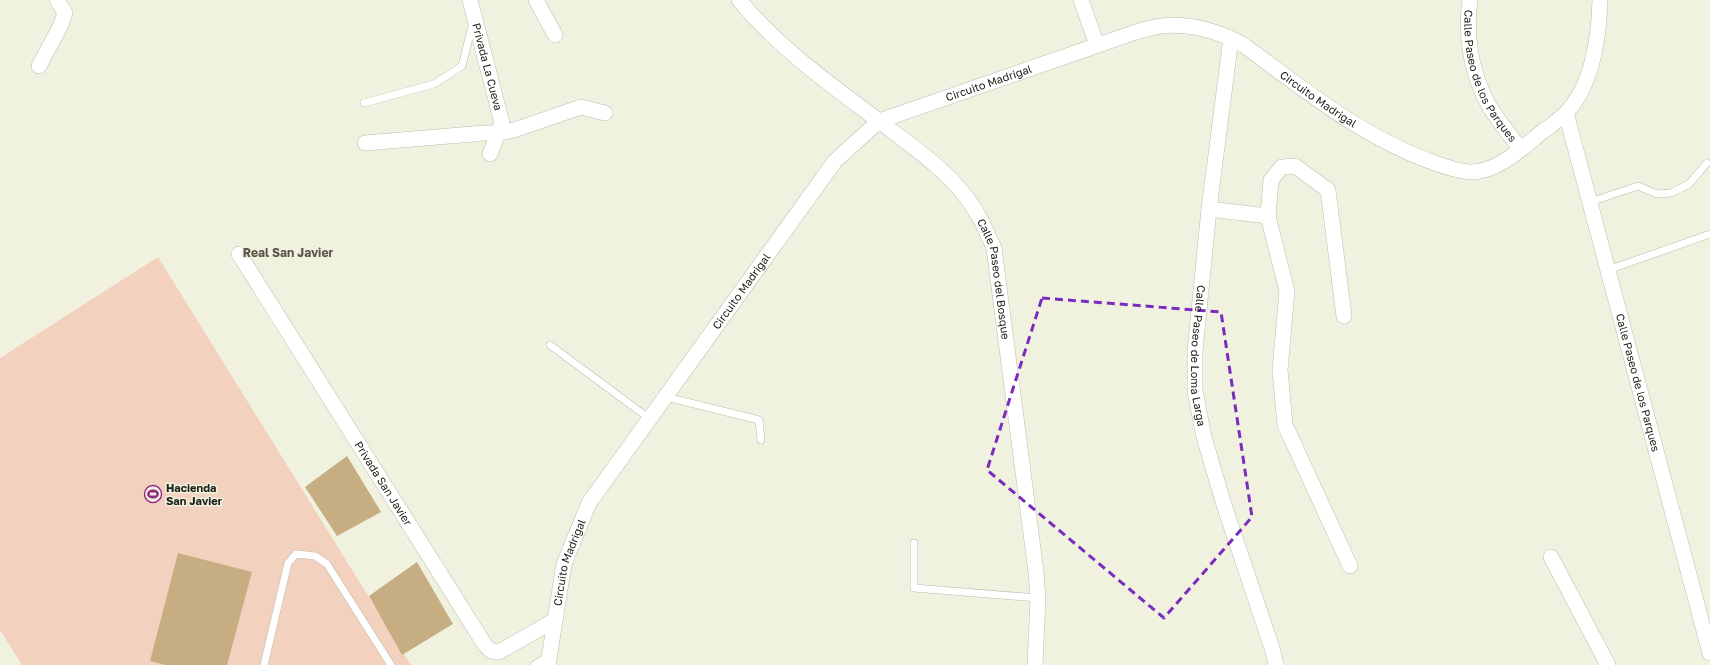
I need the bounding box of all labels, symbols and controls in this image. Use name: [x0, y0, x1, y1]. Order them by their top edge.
street label: Calle Paseo de los Parques: [1462, 9, 1520, 144]
street label: Privada La Cueva: [470, 21, 505, 112]
street label: Circuito Madrigal: [944, 61, 1034, 103]
street label: Circuito Madrigal: [1278, 68, 1360, 130]
street label: Calle Paseo del Bosque: [975, 216, 1013, 340]
district label: Real San Javier: [243, 245, 333, 260]
street label: Circuito Madrigal: [709, 250, 773, 331]
street label: Calle Paseo de Loma Larga: [1189, 285, 1209, 427]
street label: Calle Paseo de los Parques: [1614, 312, 1663, 453]
street label: Privada San Javier: [352, 439, 415, 528]
place label: Hacienda San Javier: [166, 481, 223, 507]
sports icon: Hacienda San Javier: [143, 484, 163, 504]
street label: Circuito Madrigal: [550, 517, 588, 607]

